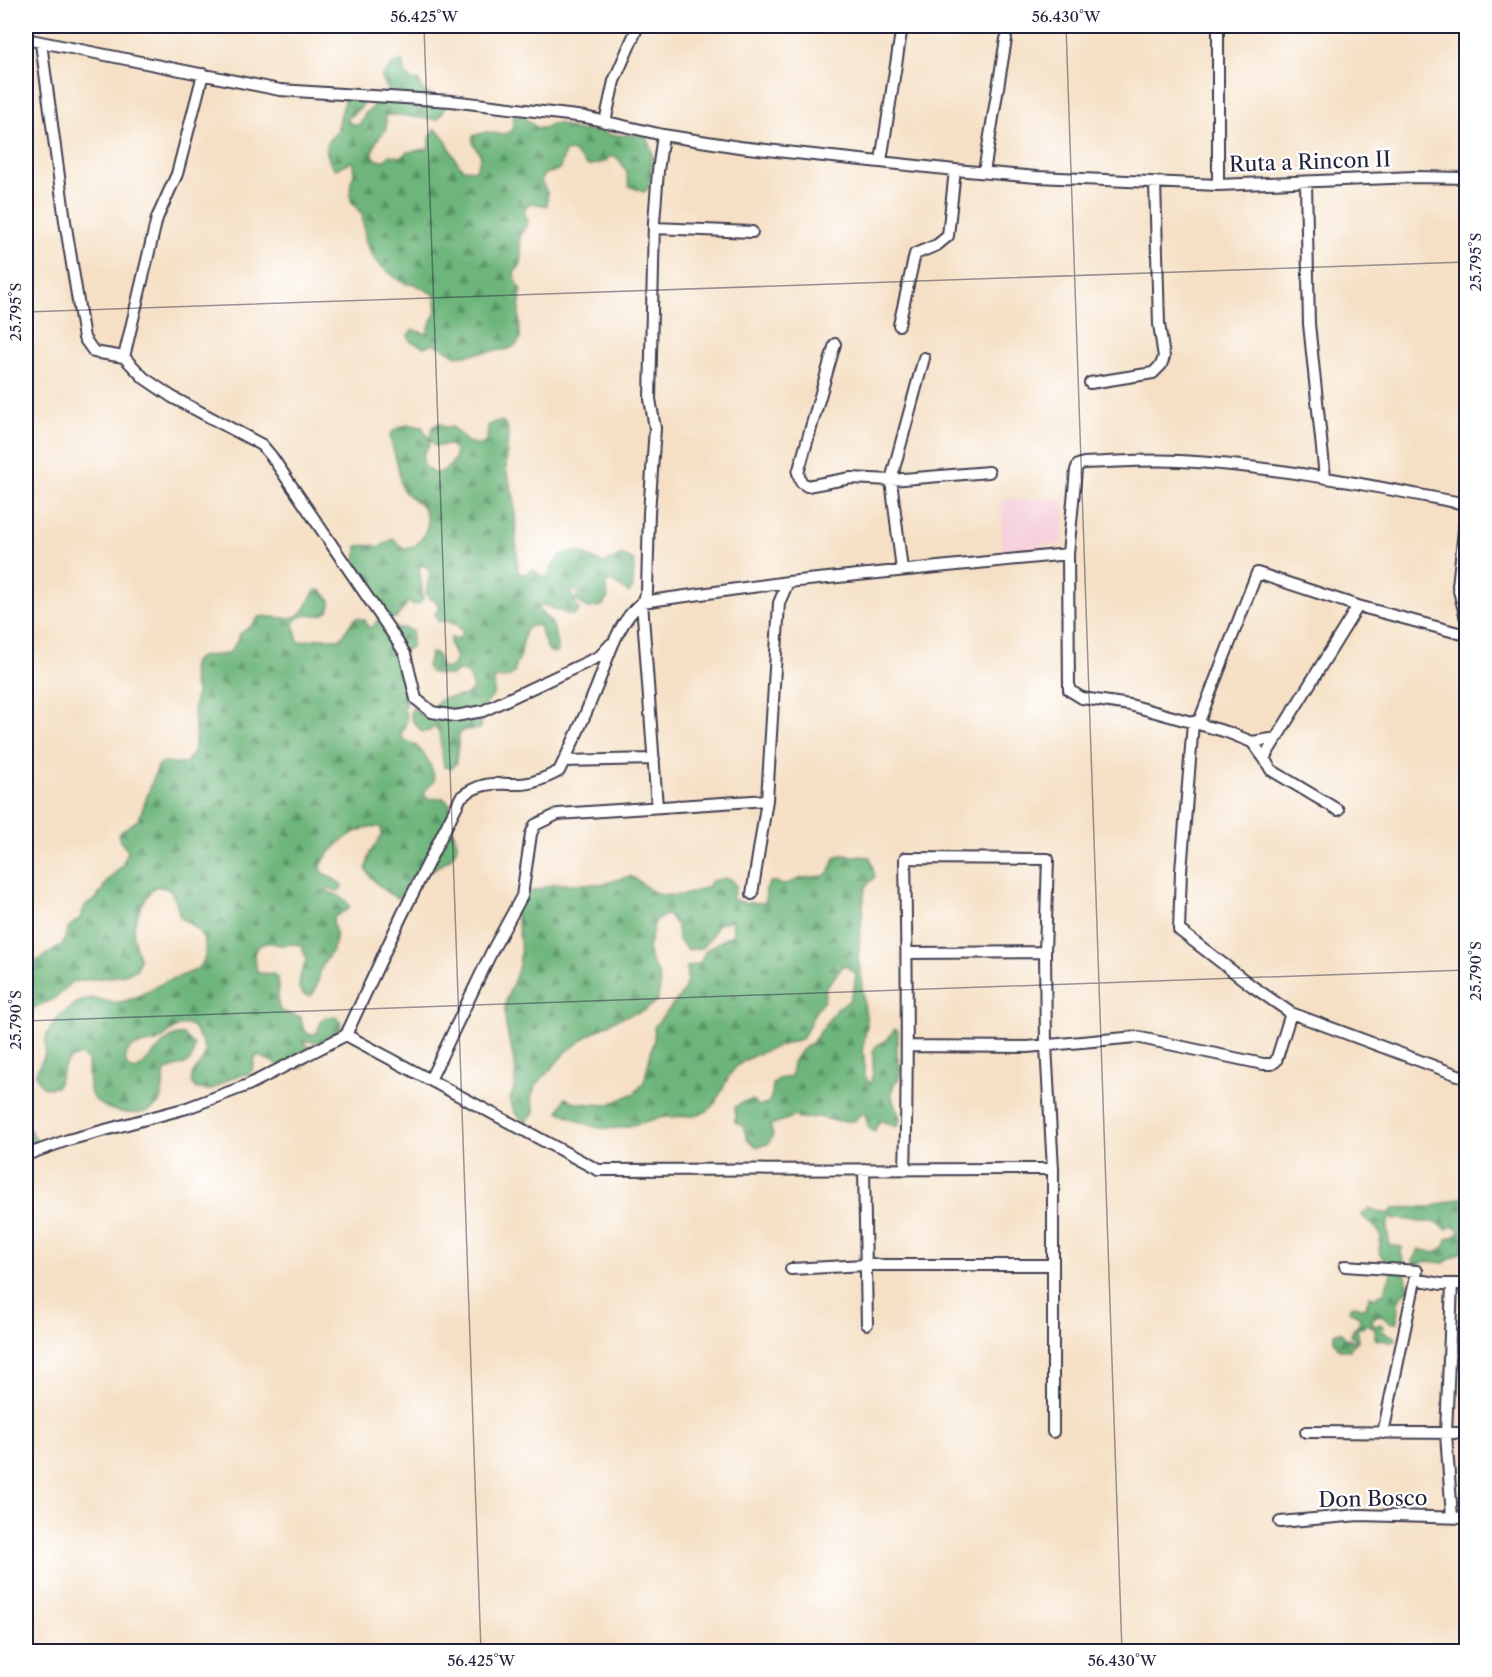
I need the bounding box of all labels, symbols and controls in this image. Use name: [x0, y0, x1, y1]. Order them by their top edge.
text: 56.425°W: [390, 7, 458, 26]
text: 56.430°W: [1032, 7, 1101, 26]
street label: Ruta a Rincon II: [1229, 146, 1391, 177]
text: 25.795°S: [1466, 233, 1485, 291]
text: 25.795°S: [6, 283, 25, 341]
text: 25.790°S: [1466, 941, 1485, 1001]
text: 25.790°S: [6, 990, 25, 1050]
street label: Don Bosco: [1318, 1485, 1428, 1512]
text: 56.425°W: [447, 1651, 515, 1670]
text: 56.430°W: [1088, 1651, 1157, 1670]

